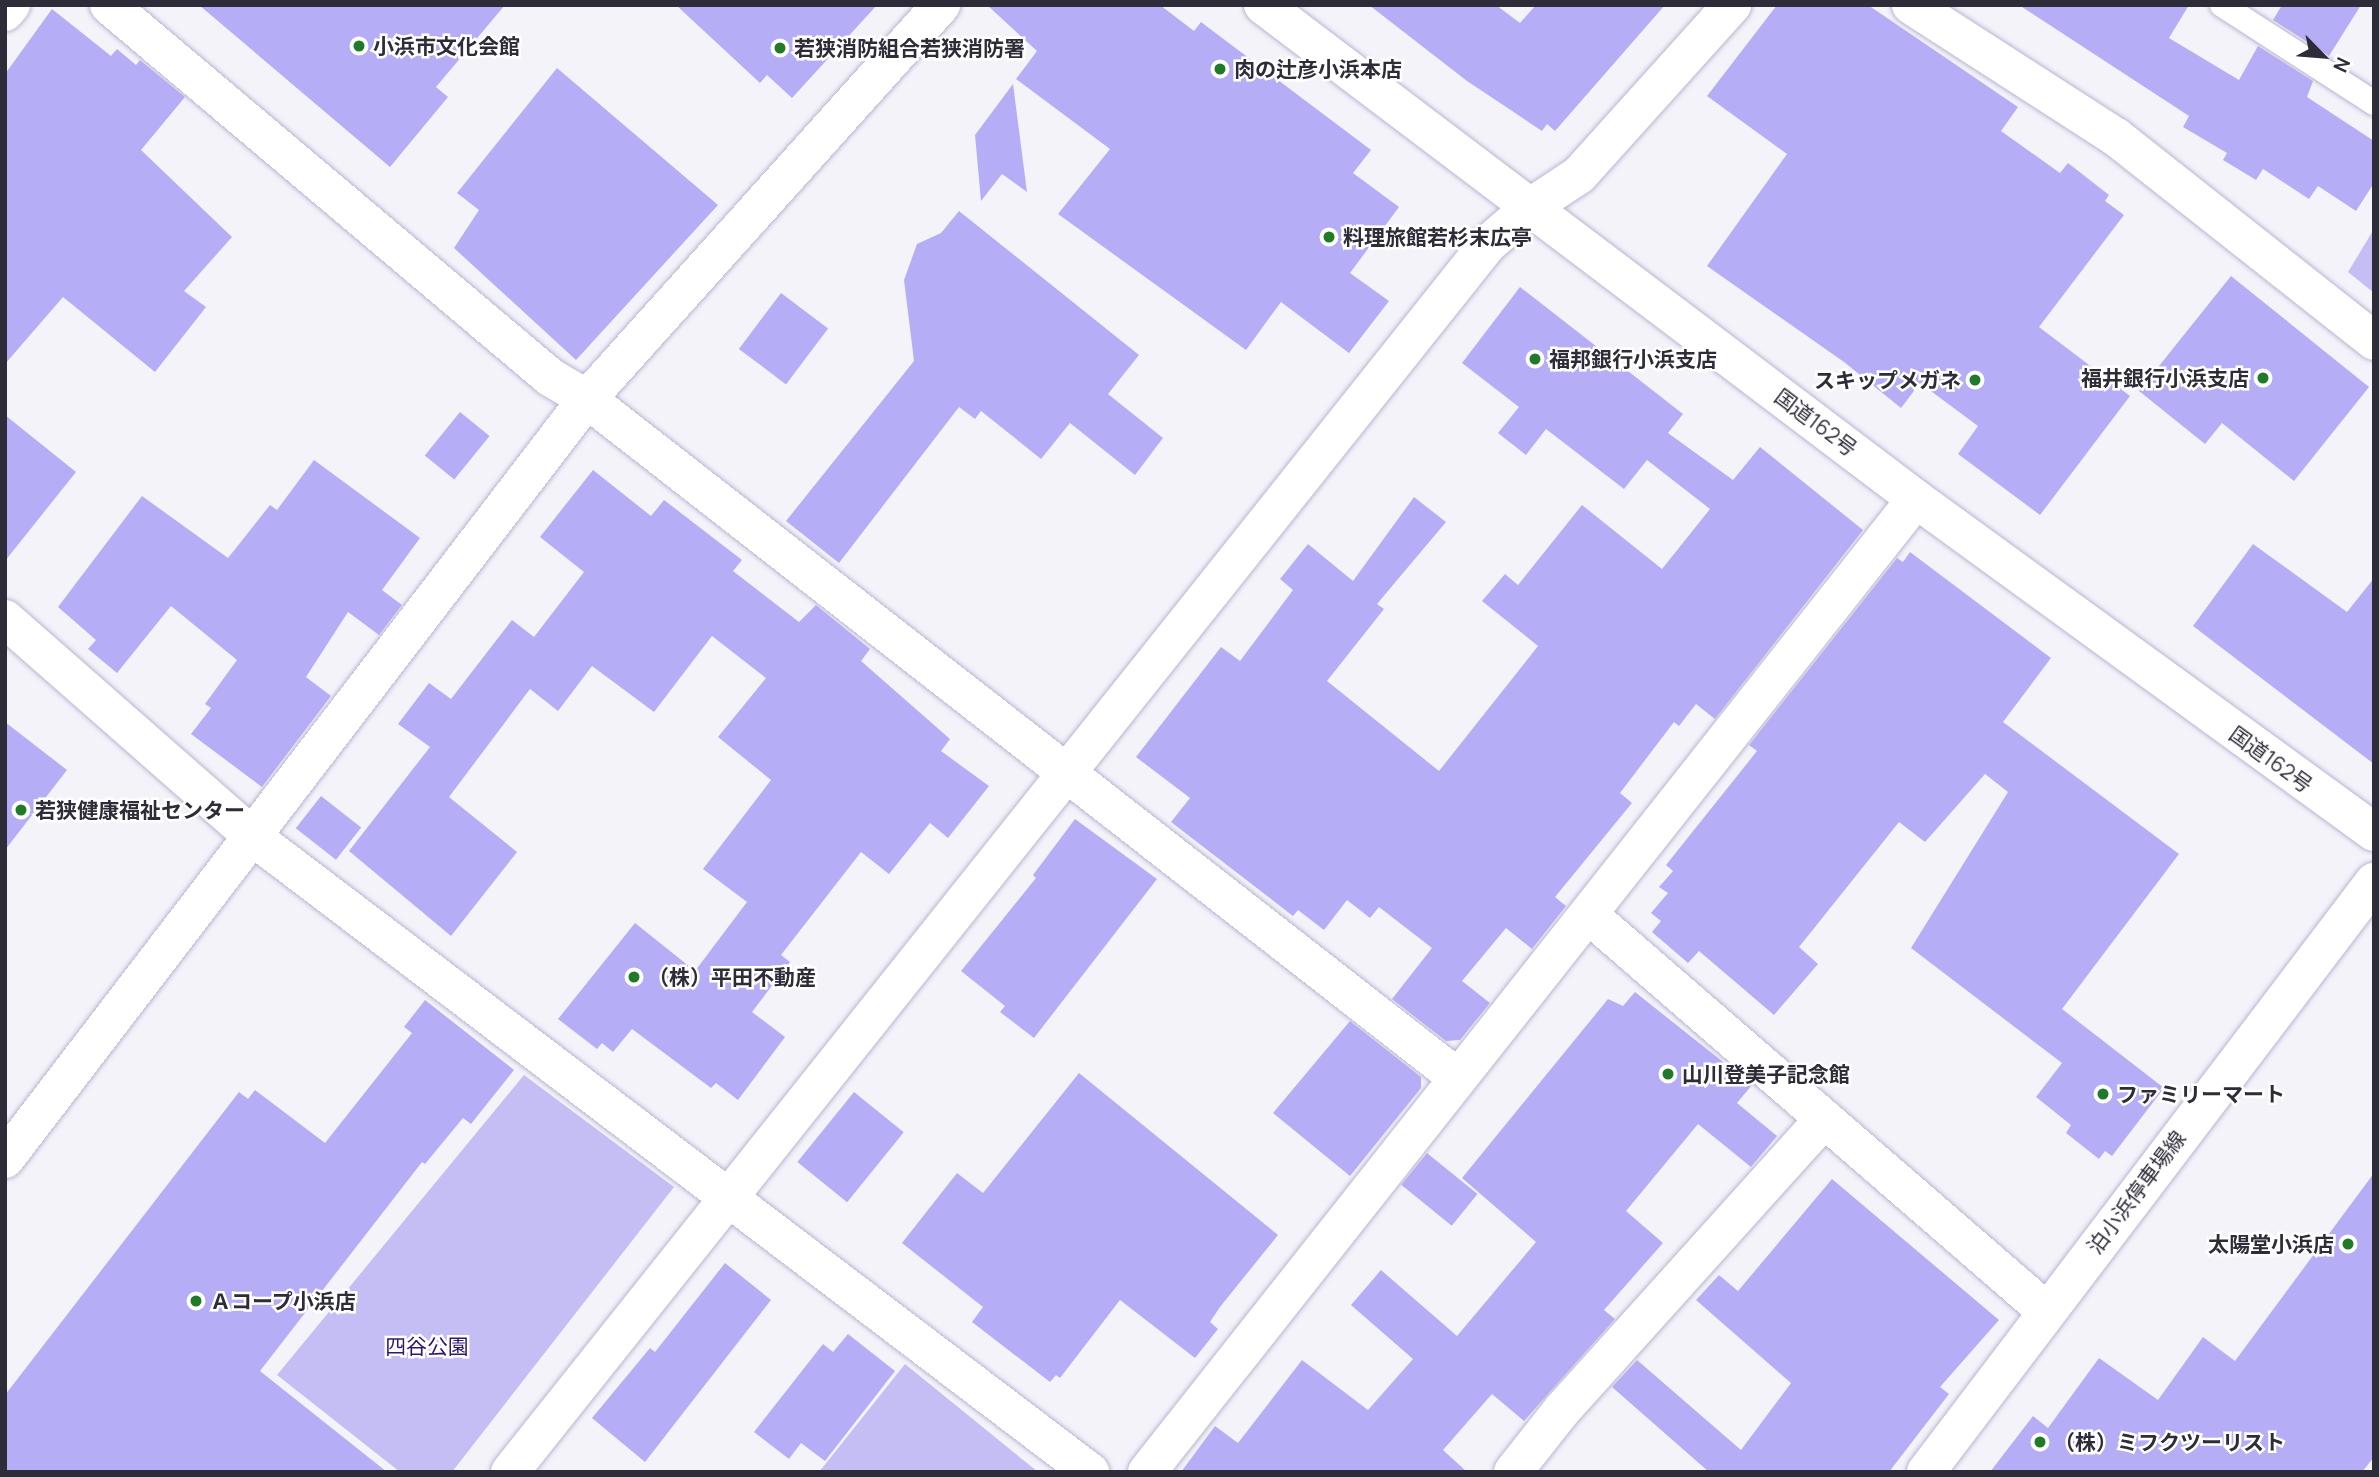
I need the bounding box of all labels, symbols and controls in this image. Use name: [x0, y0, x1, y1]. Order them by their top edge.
north arrow: [2288, 21, 2358, 91]
place label: 小浜市文化会館: [373, 33, 520, 59]
place label: 若狭消防組合若狭消防署: [794, 35, 1025, 61]
marker: 小浜市文化会館: [351, 38, 367, 54]
marker: 若狭消防組合若狭消防署: [772, 40, 788, 56]
text: N: [2327, 53, 2357, 77]
place label: 肉の辻彦小浜本店: [1234, 56, 1402, 82]
marker: 肉の辻彦小浜本店: [1212, 61, 1228, 77]
place label: 料理旅館若杉末広亭: [1343, 224, 1532, 250]
marker: 料理旅館若杉末広亭: [1321, 229, 1337, 245]
place label: 福邦銀行小浜支店: [1549, 346, 1717, 372]
marker: 福邦銀行小浜支店: [1527, 351, 1543, 367]
place label: 福井銀行小浜支店: [2081, 365, 2249, 391]
place label: スキップメガネ: [1814, 367, 1961, 393]
marker: 福井銀行小浜支店: [2255, 370, 2271, 386]
marker: スキップメガネ: [1967, 372, 1983, 388]
street label: 国道162号: [1770, 383, 1862, 461]
street label: 国道162号: [2225, 721, 2317, 797]
place label: 若狭健康福祉センター: [35, 797, 245, 823]
marker: 若狭健康福祉センター: [13, 802, 29, 818]
place label: （株）平田不動産: [648, 964, 816, 990]
marker: （株）平田不動産: [626, 969, 642, 985]
place label: 山川登美子記念館: [1682, 1061, 1850, 1087]
marker: 山川登美子記念館: [1660, 1066, 1676, 1082]
place label: ファミリーマート: [2117, 1081, 2285, 1107]
marker: ファミリーマート: [2095, 1086, 2111, 1102]
street label: 泊小浜停車場線: [2082, 1126, 2190, 1258]
place label: 太陽堂小浜店: [2208, 1231, 2334, 1257]
marker: 太陽堂小浜店: [2340, 1236, 2356, 1252]
place label: Ａコープ小浜店: [210, 1288, 357, 1314]
marker: Ａコープ小浜店: [188, 1293, 204, 1309]
park label: 四谷公園: [385, 1333, 469, 1359]
place label: （株）ミフクツーリスト: [2054, 1429, 2285, 1455]
marker: （株）ミフクツーリスト: [2032, 1434, 2048, 1450]

